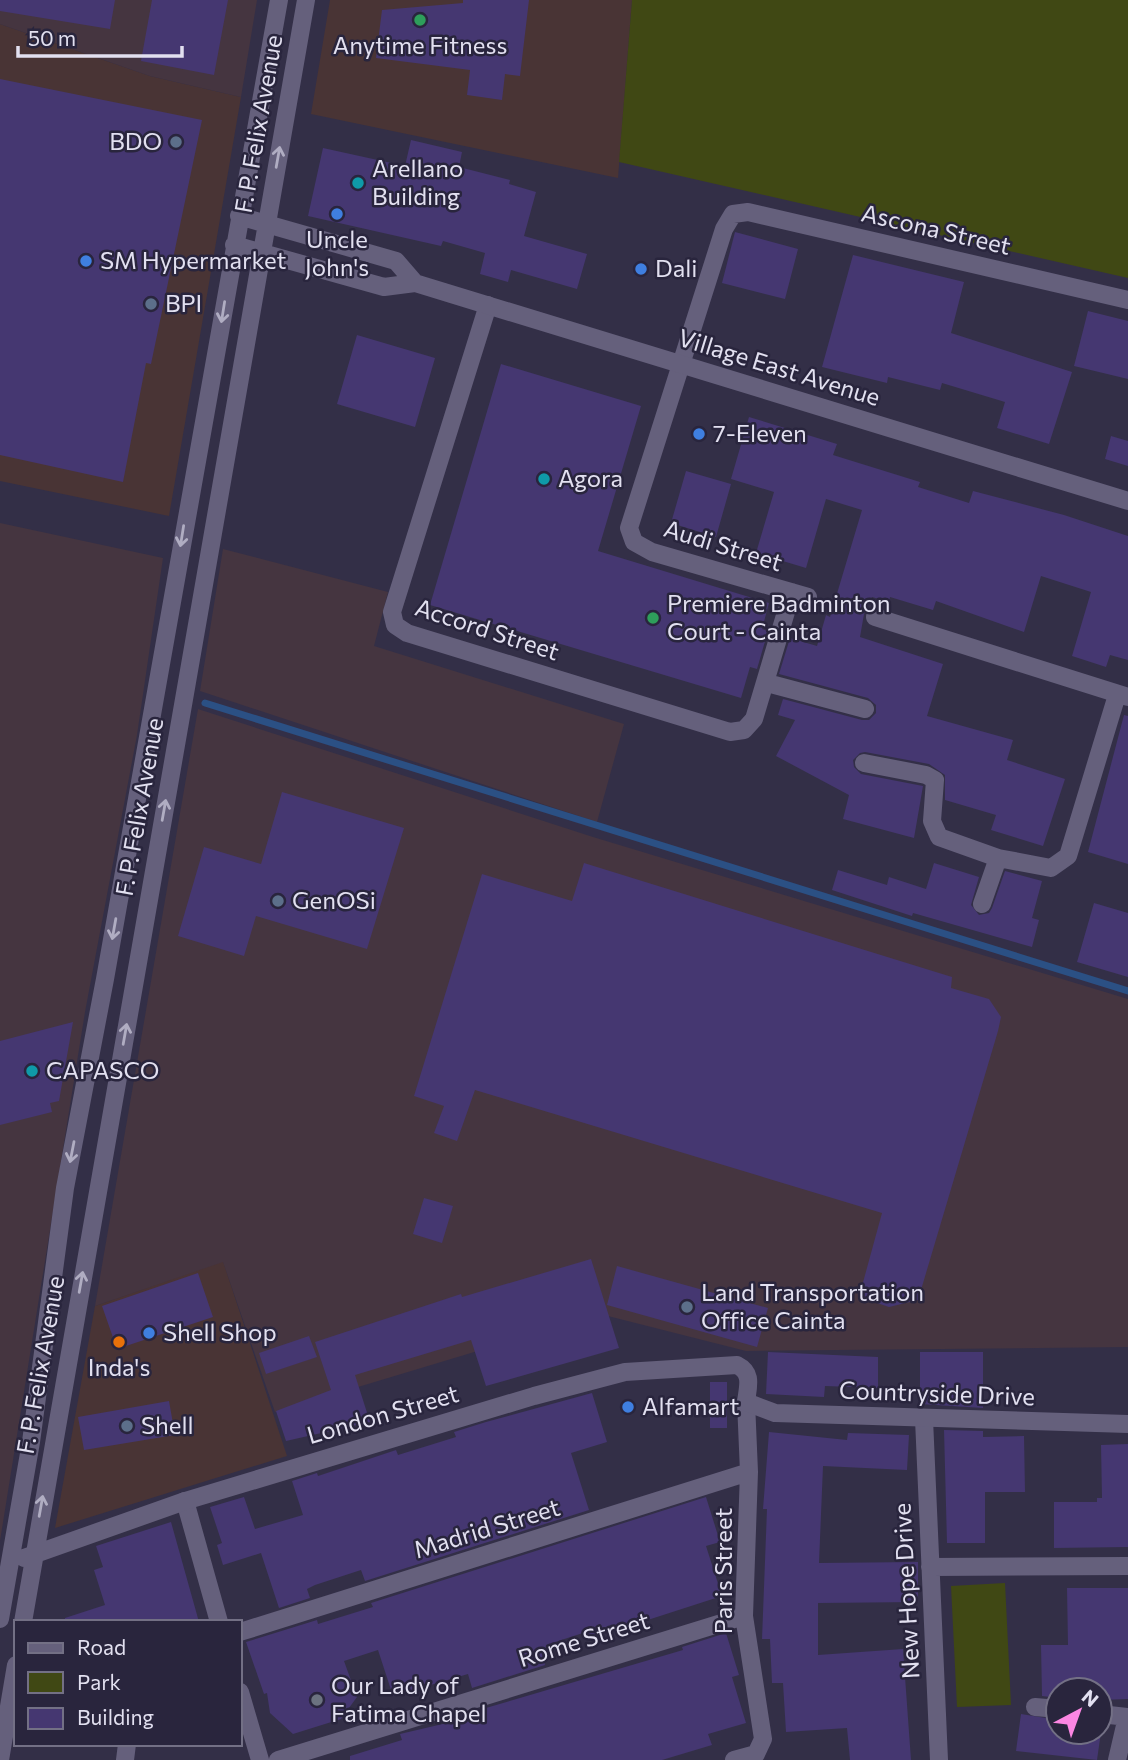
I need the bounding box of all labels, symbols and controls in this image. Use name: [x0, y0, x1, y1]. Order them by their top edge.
marker: Anytime Fitness: [412, 12, 428, 28]
scale bar: [18, 14, 182, 58]
text: 50 m: [28, 25, 76, 50]
place label: Anytime Fitness: [333, 30, 507, 59]
street label: F. P. Felix Avenue: [228, 32, 287, 215]
place label: BDO: [109, 126, 162, 155]
marker: BDO: [168, 134, 184, 150]
one-way arrow: [272, 146, 285, 169]
place label: Arellano Building: [372, 153, 463, 210]
marker: Arellano Building: [350, 175, 366, 191]
street label: Ascona Street: [859, 197, 1014, 260]
marker: Uncle John's: [329, 206, 345, 222]
place label: Uncle John's: [305, 224, 369, 281]
place label: SM Hypermarket: [100, 245, 287, 274]
marker: SM Hypermarket: [78, 253, 94, 269]
place label: Dali: [655, 253, 698, 282]
marker: Dali: [633, 261, 649, 277]
place label: BPI: [165, 288, 202, 317]
marker: BPI: [143, 296, 159, 312]
one-way arrow: [217, 300, 230, 323]
street label: Village East Avenue: [675, 322, 884, 411]
place label: 7-Eleven: [713, 418, 807, 447]
marker: 7-Eleven: [691, 426, 707, 442]
place label: Agora: [558, 463, 623, 492]
marker: Agora: [536, 471, 552, 487]
street label: Audi Street: [661, 513, 786, 576]
one-way arrow: [175, 524, 188, 547]
place label: Premiere Badminton Court - Cainta: [667, 588, 891, 645]
street label: Accord Street: [412, 592, 563, 666]
marker: Premiere Badminton Court - Cainta: [645, 610, 661, 626]
street label: F. P. Felix Avenue: [109, 715, 168, 898]
one-way arrow: [158, 799, 171, 822]
place label: GenOSi: [292, 885, 376, 914]
marker: GenOSi: [270, 893, 286, 909]
one-way arrow: [107, 917, 120, 940]
one-way arrow: [119, 1023, 132, 1046]
place label: CAPASCO: [46, 1055, 159, 1084]
marker: CAPASCO: [24, 1063, 40, 1079]
one-way arrow: [65, 1140, 78, 1163]
one-way arrow: [75, 1271, 88, 1294]
street label: F. P. Felix Avenue: [10, 1273, 69, 1456]
place label: Land Transportation Office Cainta: [701, 1277, 924, 1334]
marker: Land Transportation Office Cainta: [679, 1299, 695, 1315]
place label: Shell Shop: [163, 1317, 277, 1346]
marker: Shell Shop: [141, 1325, 157, 1341]
marker: Inda's: [111, 1334, 127, 1350]
place label: Inda's: [88, 1352, 150, 1381]
street label: Countryside Drive: [839, 1375, 1035, 1410]
street label: London Street: [304, 1378, 462, 1449]
place label: Alfamart: [642, 1391, 740, 1420]
marker: Alfamart: [620, 1399, 636, 1415]
place label: Shell: [141, 1410, 194, 1439]
marker: Shell: [119, 1418, 135, 1434]
street label: Madrid Street: [410, 1492, 563, 1564]
one-way arrow: [35, 1495, 49, 1518]
street label: New Hope Drive: [886, 1502, 925, 1680]
street label: Paris Street: [708, 1507, 737, 1634]
street label: Rome Street: [514, 1605, 653, 1672]
legend: [14, 1620, 242, 1746]
text: Road: [77, 1634, 126, 1659]
text: Park: [77, 1669, 121, 1694]
place label: Our Lady of Fatima Chapel: [331, 1670, 487, 1727]
north arrow: [1044, 1676, 1114, 1746]
text: N: [1078, 1684, 1103, 1711]
marker: Our Lady of Fatima Chapel: [309, 1692, 325, 1708]
text: Building: [77, 1704, 154, 1729]

